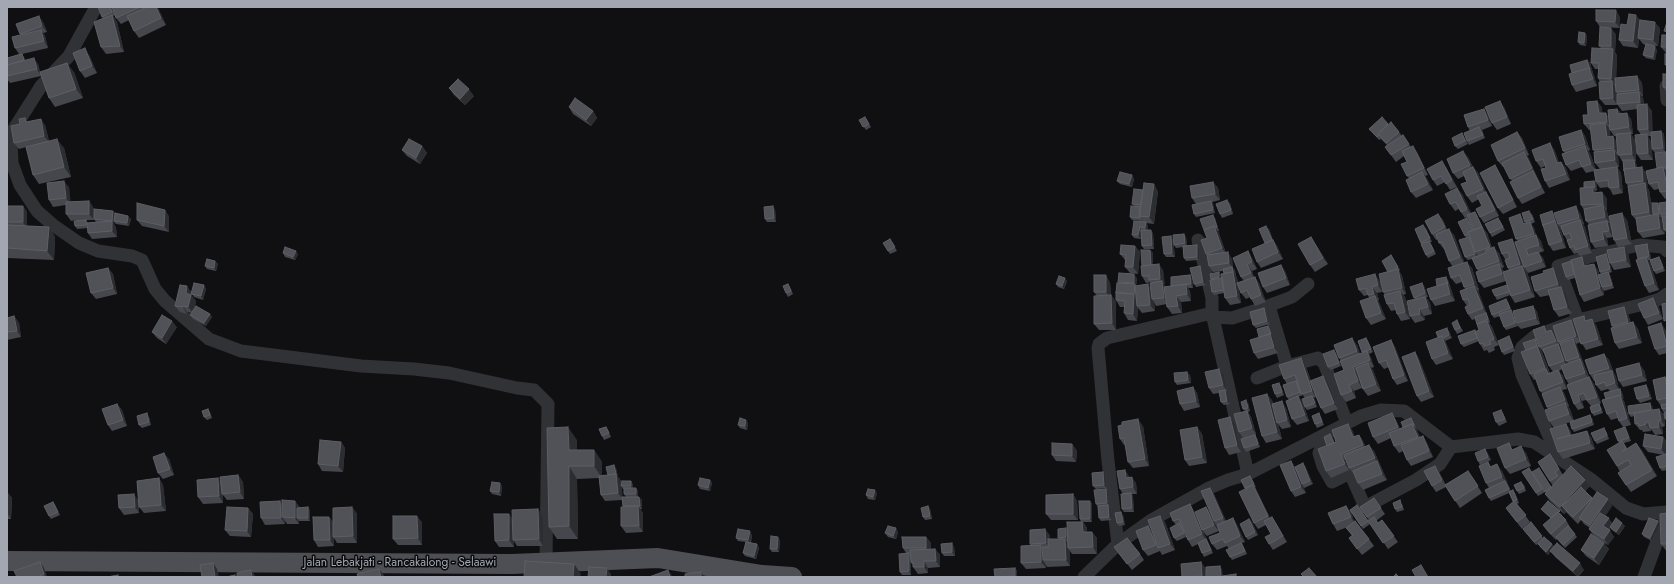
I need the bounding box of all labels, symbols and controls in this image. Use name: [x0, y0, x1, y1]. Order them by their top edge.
street label: Jalan Lebakjati - Rancakalong - Selaawi: [304, 556, 496, 570]

